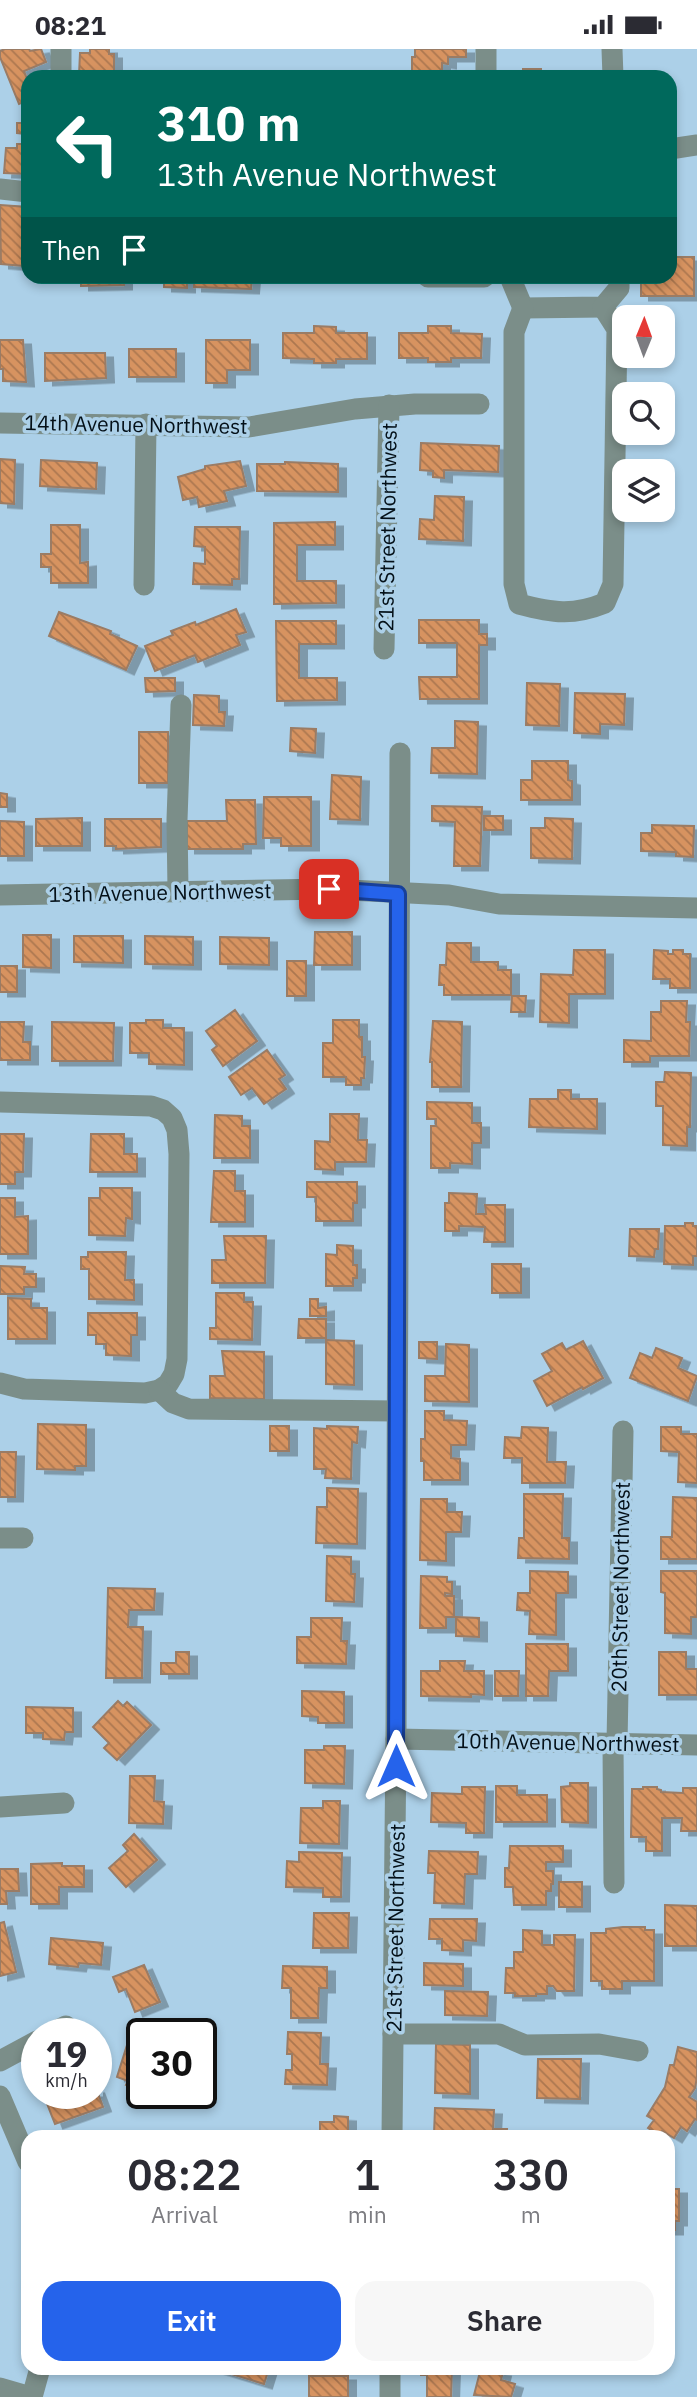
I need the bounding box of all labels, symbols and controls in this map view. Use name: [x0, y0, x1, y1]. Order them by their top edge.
text: 08:21: [35, 8, 106, 42]
text: 310 m: [157, 91, 301, 154]
icon: left: [42, 98, 133, 189]
text: 13th Avenue Northwest: [157, 153, 497, 195]
icon: arrive: [115, 231, 153, 269]
text: Then: [42, 233, 101, 267]
north arrow: [612, 305, 676, 367]
map controls: [612, 305, 675, 522]
button: search: [612, 382, 675, 445]
street label: 14th Avenue Northwest: [24, 408, 248, 440]
street label: 21st Street Northwest: [371, 422, 403, 632]
button: layers: [612, 459, 675, 522]
pin: [299, 859, 359, 919]
icon: arrive: [310, 870, 348, 908]
street label: 13th Avenue Northwest: [48, 876, 272, 908]
street label: 20th Street Northwest: [604, 1481, 636, 1693]
street label: 10th Avenue Northwest: [456, 1726, 680, 1758]
position arrow: [359, 1729, 433, 1803]
street label: 21st Street Northwest: [379, 1823, 411, 2033]
speed limit sign: 30: [126, 2018, 217, 2109]
text: 19: [45, 2031, 88, 2077]
text: km/h: [45, 2069, 88, 2092]
text: 08:22: [127, 2147, 242, 2202]
text: 1: [355, 2147, 380, 2202]
text: 330: [493, 2147, 569, 2202]
text: Arrival: [151, 2199, 218, 2229]
text: min: [348, 2199, 387, 2229]
text: m: [521, 2199, 541, 2229]
button: Exit: [42, 2281, 341, 2361]
button: Share: [355, 2281, 654, 2361]

